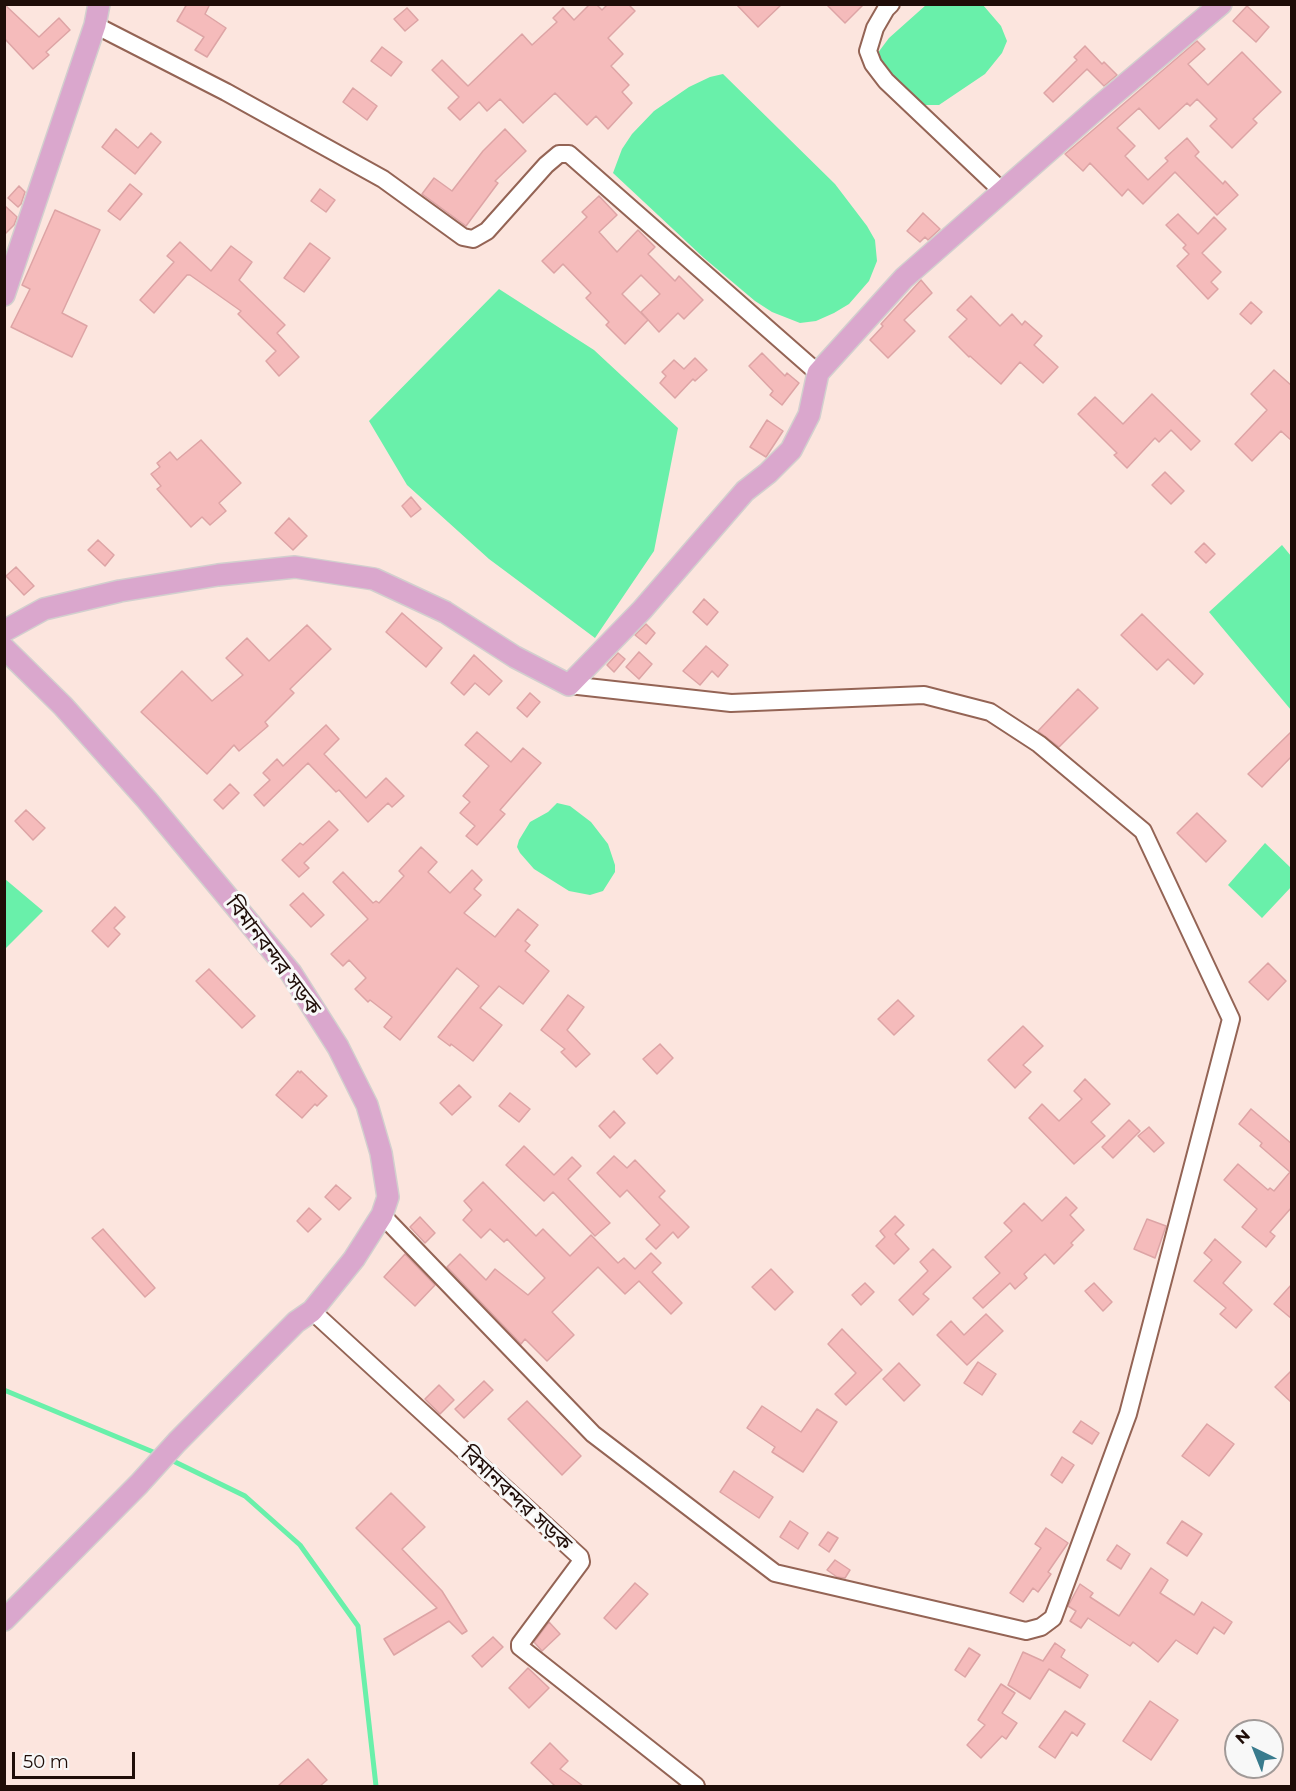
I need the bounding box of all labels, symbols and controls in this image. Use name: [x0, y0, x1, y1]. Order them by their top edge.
street label: বিমানবন্দর সড়ক: [220, 891, 326, 1021]
street label: বিমানবন্দর সড়ক: [455, 1441, 577, 1557]
north arrow: [1224, 1719, 1284, 1779]
text: N: [1232, 1726, 1254, 1748]
scale bar: [15, 1740, 138, 1778]
text: 50 m: [23, 1751, 69, 1773]

